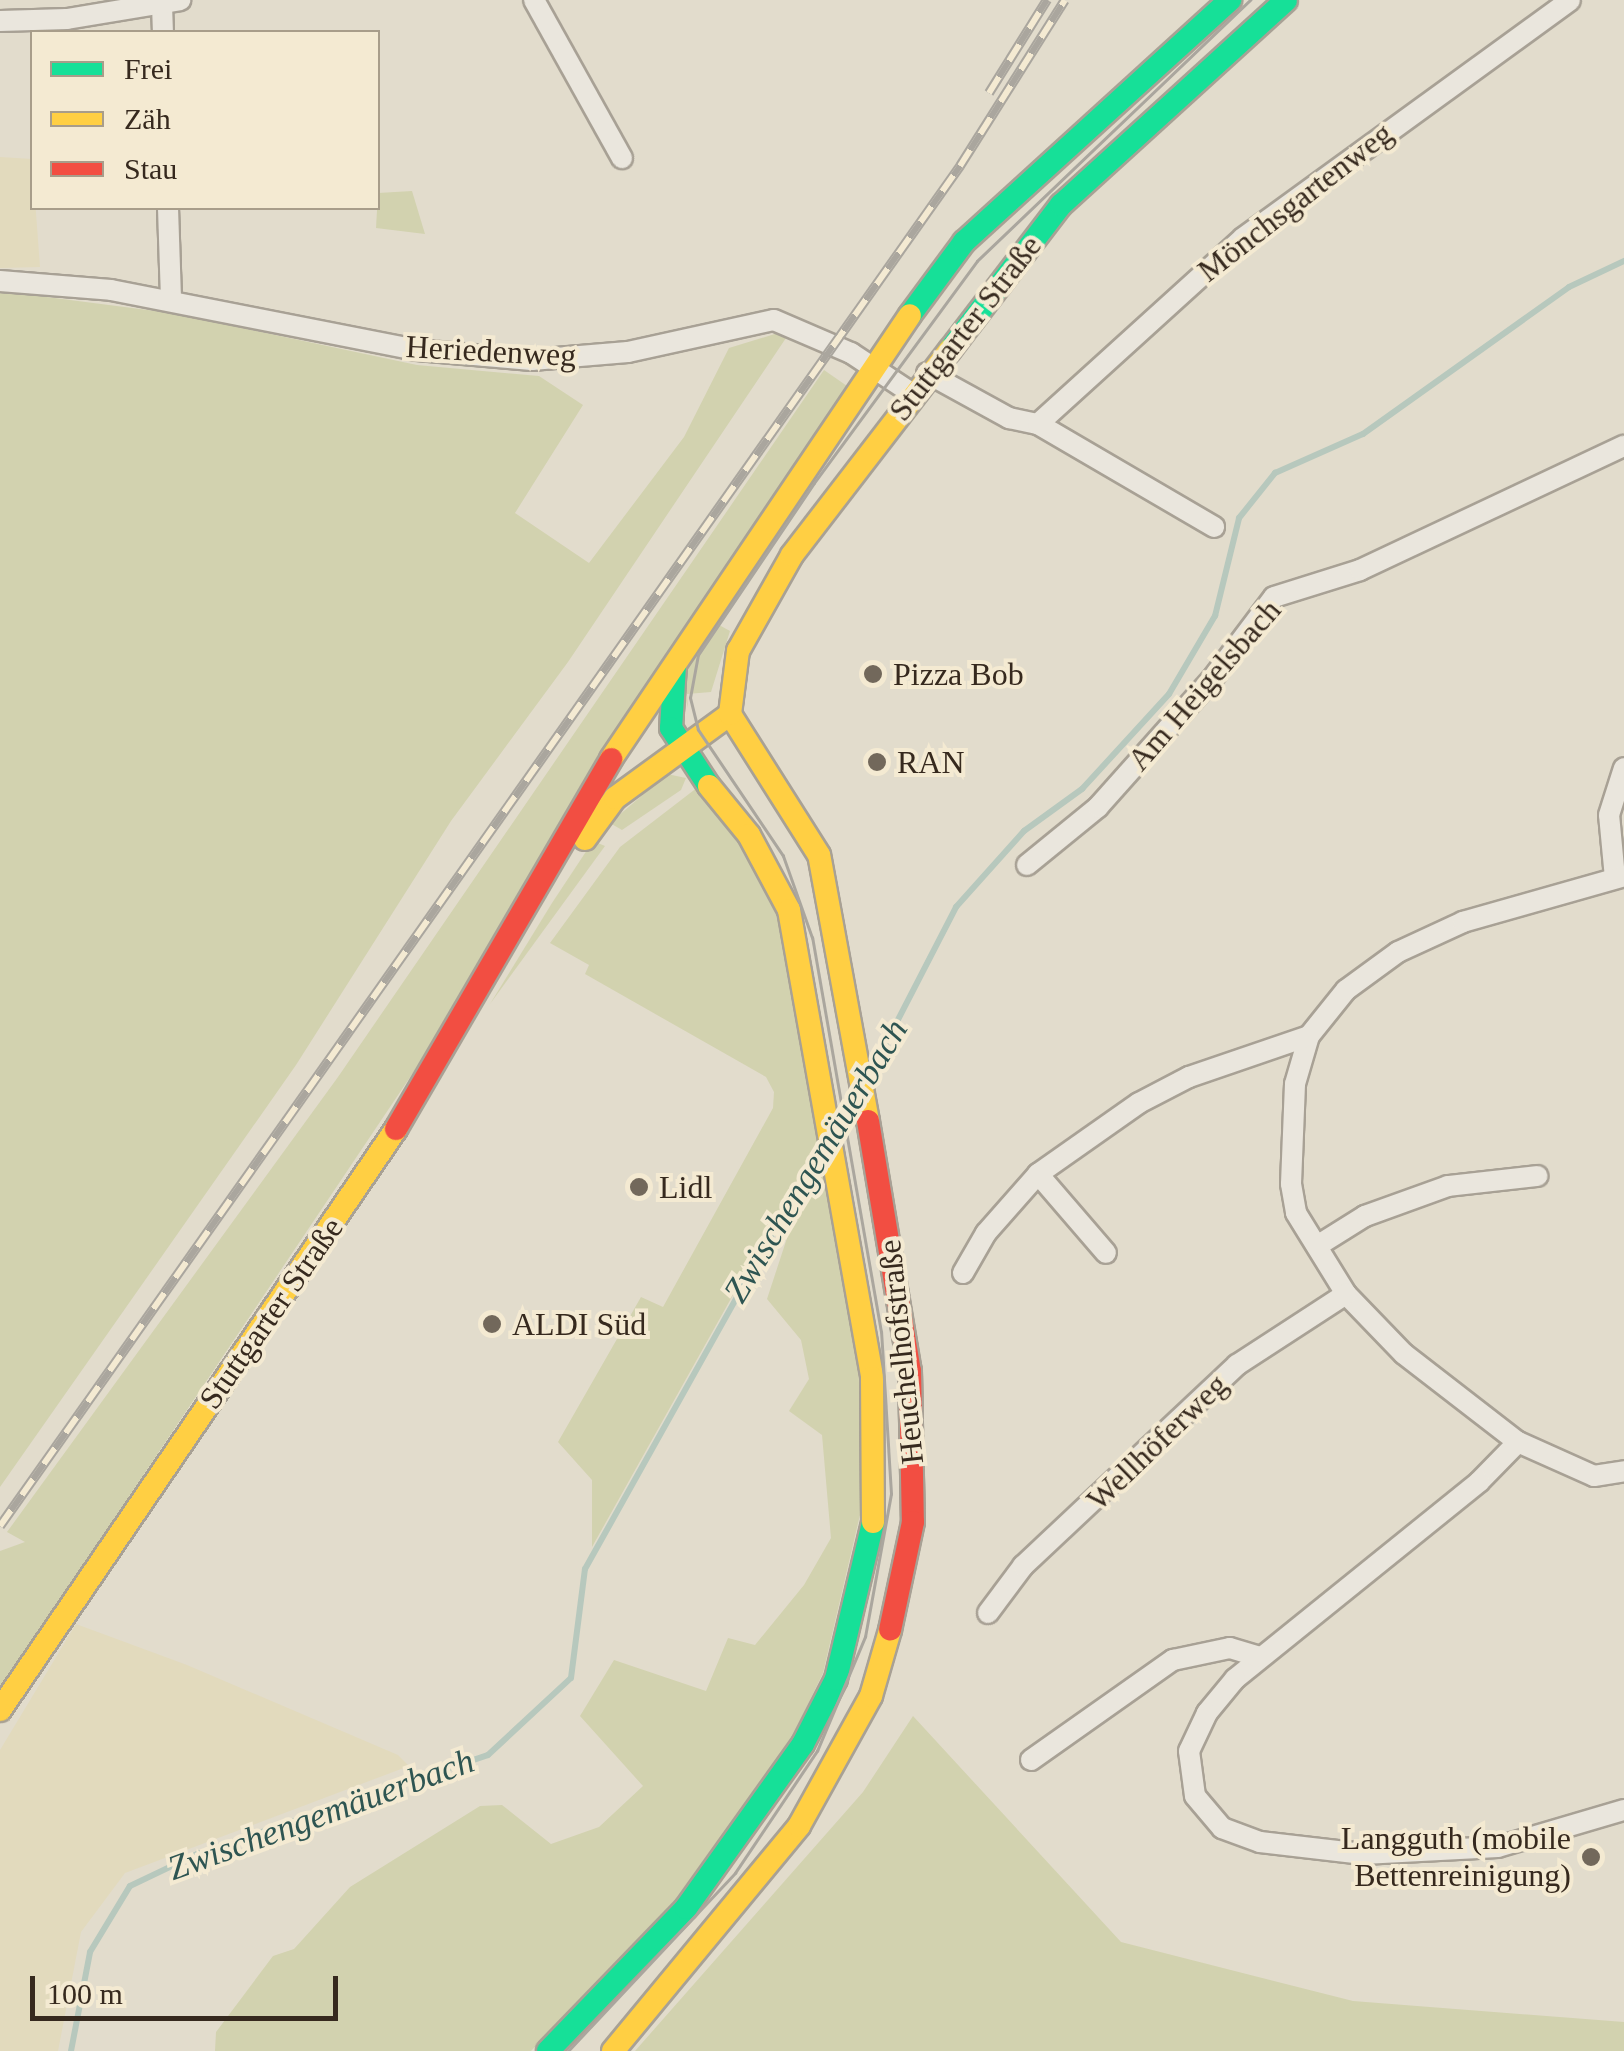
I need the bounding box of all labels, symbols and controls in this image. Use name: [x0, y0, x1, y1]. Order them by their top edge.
legend: [30, 30, 380, 210]
text: Frei: [124, 52, 172, 85]
text: Zäh: [124, 102, 171, 135]
street label: Mönchsgartenweg: [1190, 114, 1400, 290]
text: Stau: [124, 152, 177, 185]
street label: Stuttgarter Straße: [881, 228, 1049, 428]
street label: Heriedenweg: [405, 327, 577, 375]
street label: Am Heigelsbach: [1119, 592, 1289, 778]
place label: Pizza Bob: [893, 655, 1024, 693]
marker: Pizza Bob: [862, 663, 884, 685]
place label: RAN: [897, 743, 965, 781]
marker: RAN: [866, 751, 888, 773]
water label: Zwischengemäuerbach: [715, 1012, 917, 1310]
place label: Lidl: [659, 1168, 712, 1206]
marker: Lidl: [628, 1176, 650, 1198]
street label: Stuttgarter Straße: [191, 1210, 351, 1416]
street label: Heuchelhofstraße: [870, 1238, 932, 1466]
place label: ALDI Süd: [512, 1305, 646, 1343]
marker: ALDI Süd: [481, 1313, 503, 1335]
street label: Wellhöferweg: [1079, 1366, 1235, 1518]
water label: Zwischengemäuerbach: [162, 1740, 480, 1890]
place label: Langguth (mobile Bettenreinigung): [1341, 1820, 1571, 1895]
marker: Langguth (mobile Bettenreinigung): [1580, 1846, 1602, 1868]
scale bar: [35, 1956, 342, 2018]
text: 100 m: [47, 1977, 123, 2010]

